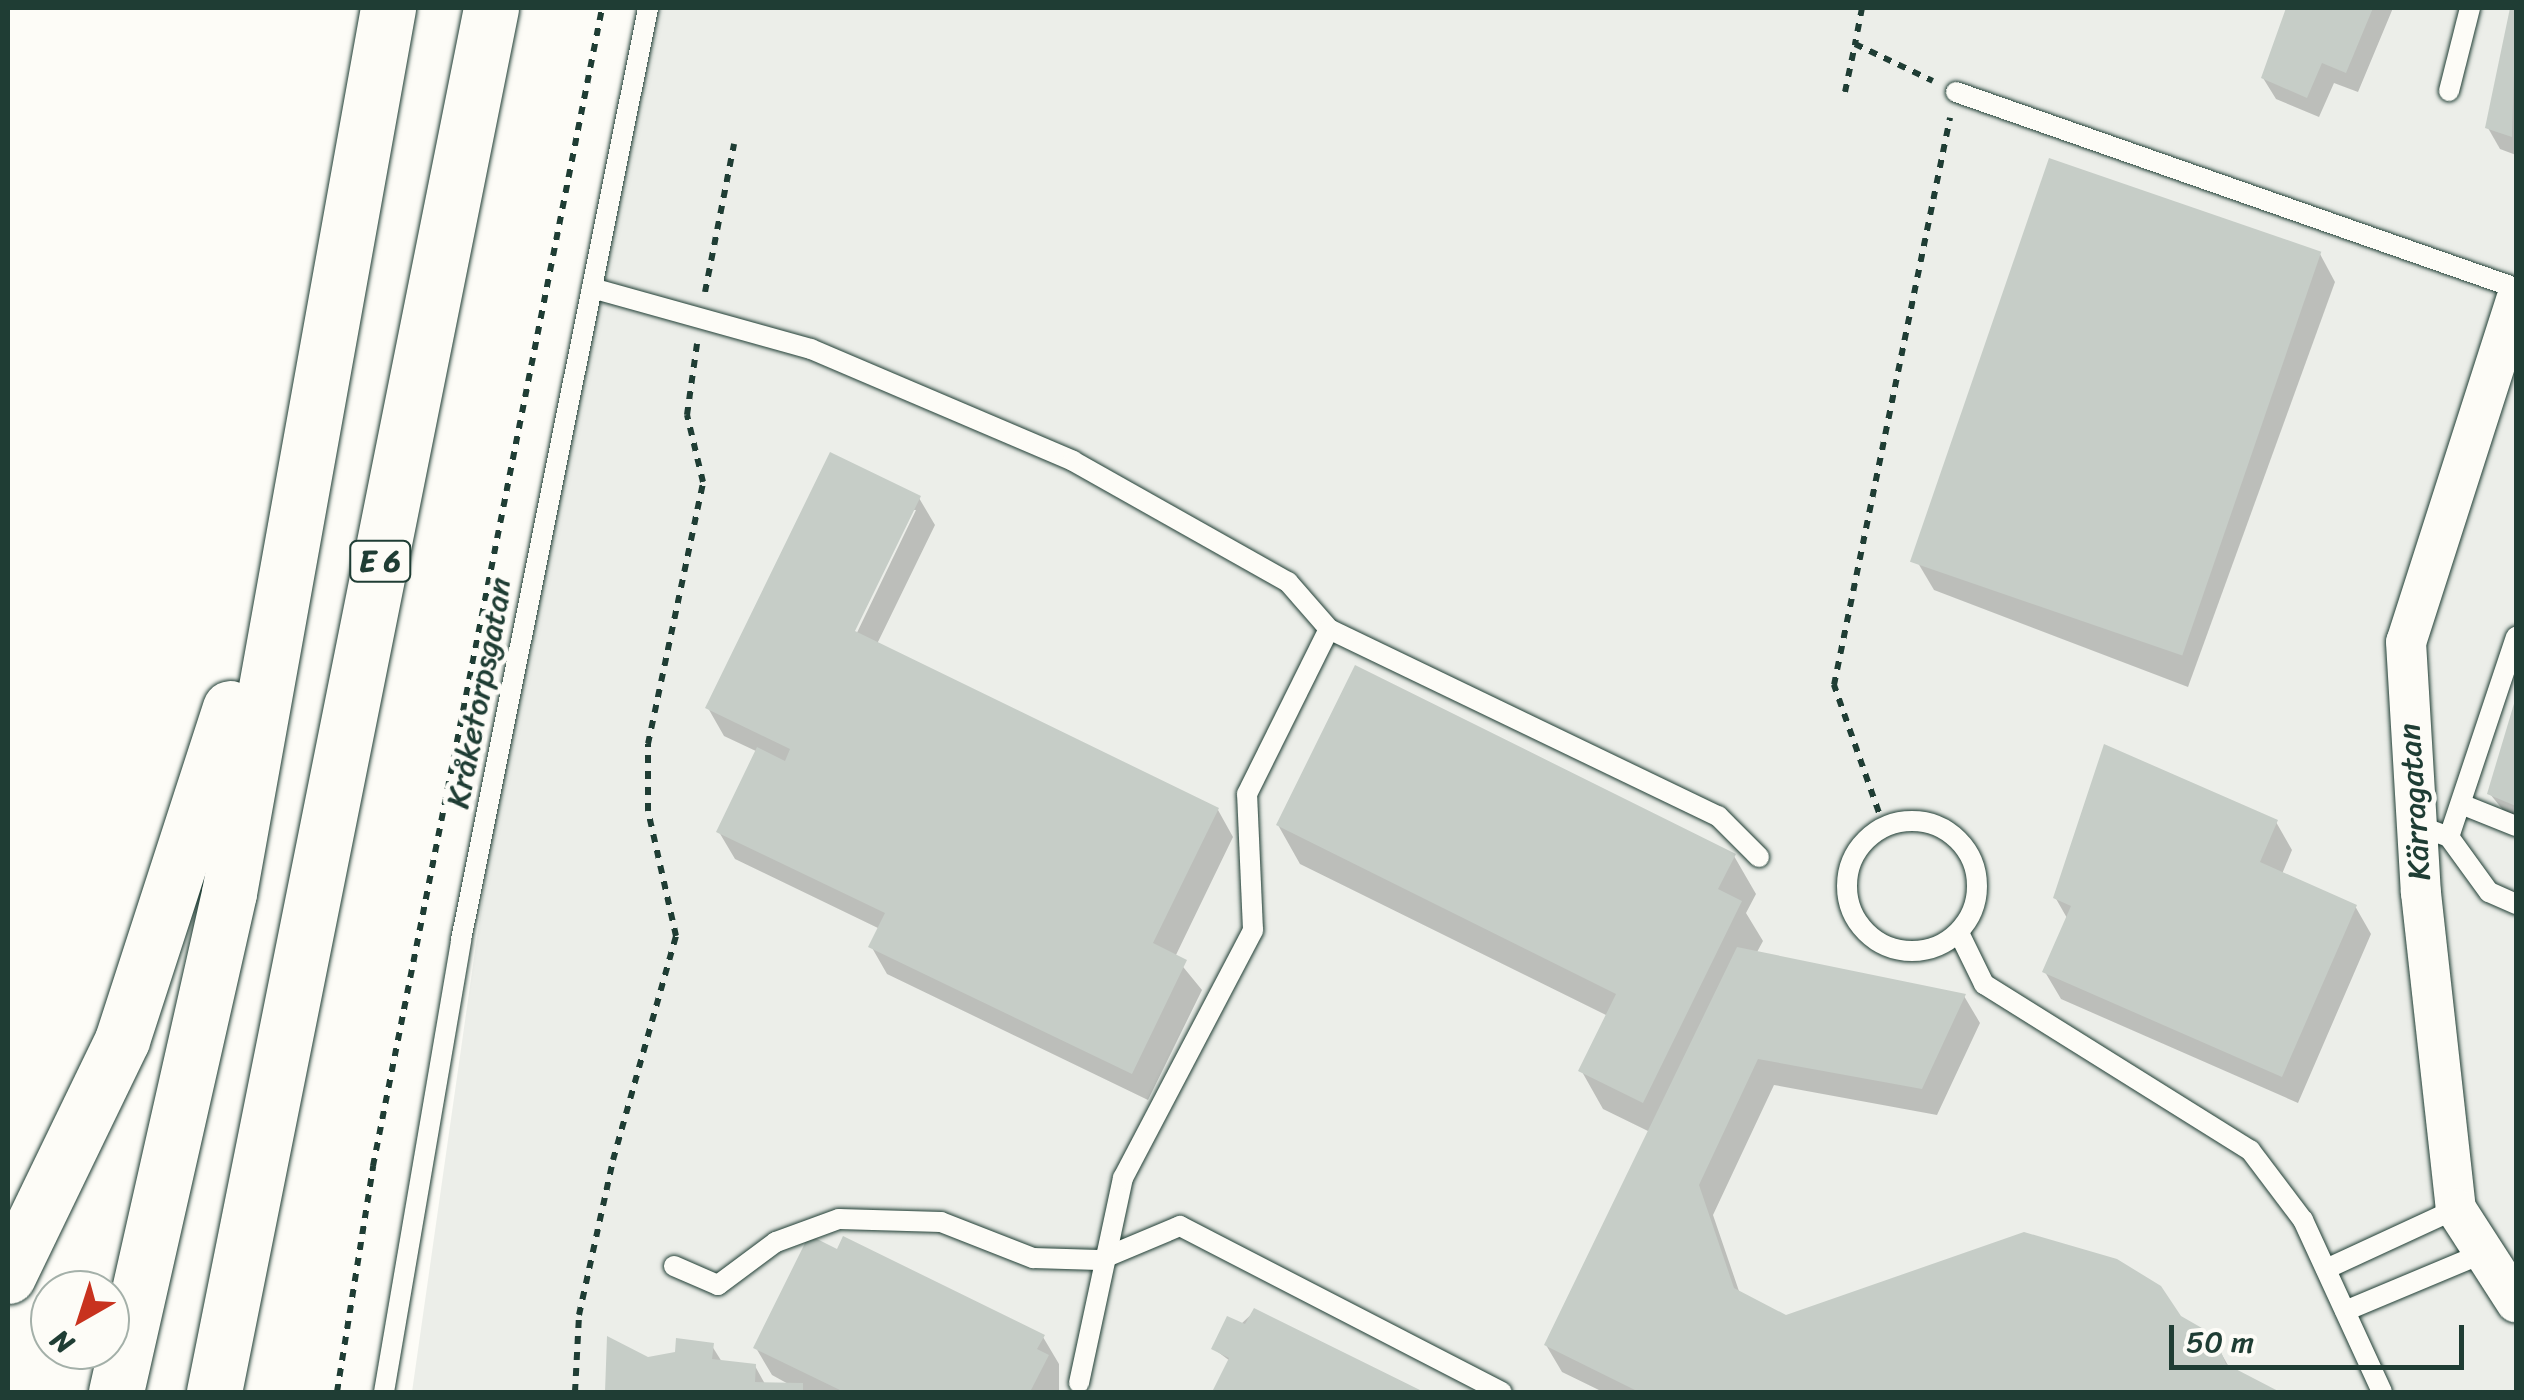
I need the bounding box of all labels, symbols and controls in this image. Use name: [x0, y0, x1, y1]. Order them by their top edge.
road number: E 6: [348, 536, 412, 586]
street label: Kråketorpsgatan: [439, 574, 521, 812]
street label: Kärragatan: [2390, 722, 2440, 882]
north arrow: [30, 1270, 130, 1370]
scale bar: [2174, 1305, 2469, 1367]
text: 50 m: [2186, 1315, 2254, 1369]
text: N: [39, 1317, 85, 1367]

